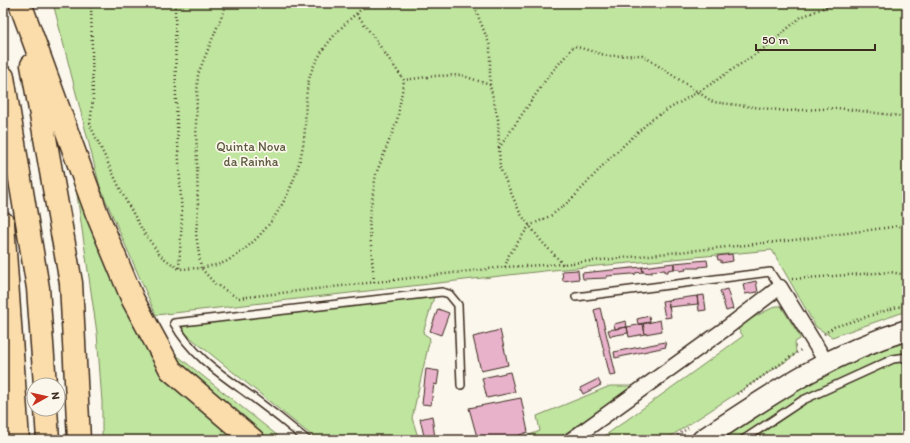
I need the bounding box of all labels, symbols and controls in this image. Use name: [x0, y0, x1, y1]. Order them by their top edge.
scale bar: [756, 26, 875, 52]
text: 50 m: [762, 33, 788, 47]
park label: Quinta Nova da Rainha: [216, 139, 286, 169]
north arrow: [26, 377, 66, 417]
text: N: [48, 391, 62, 400]

